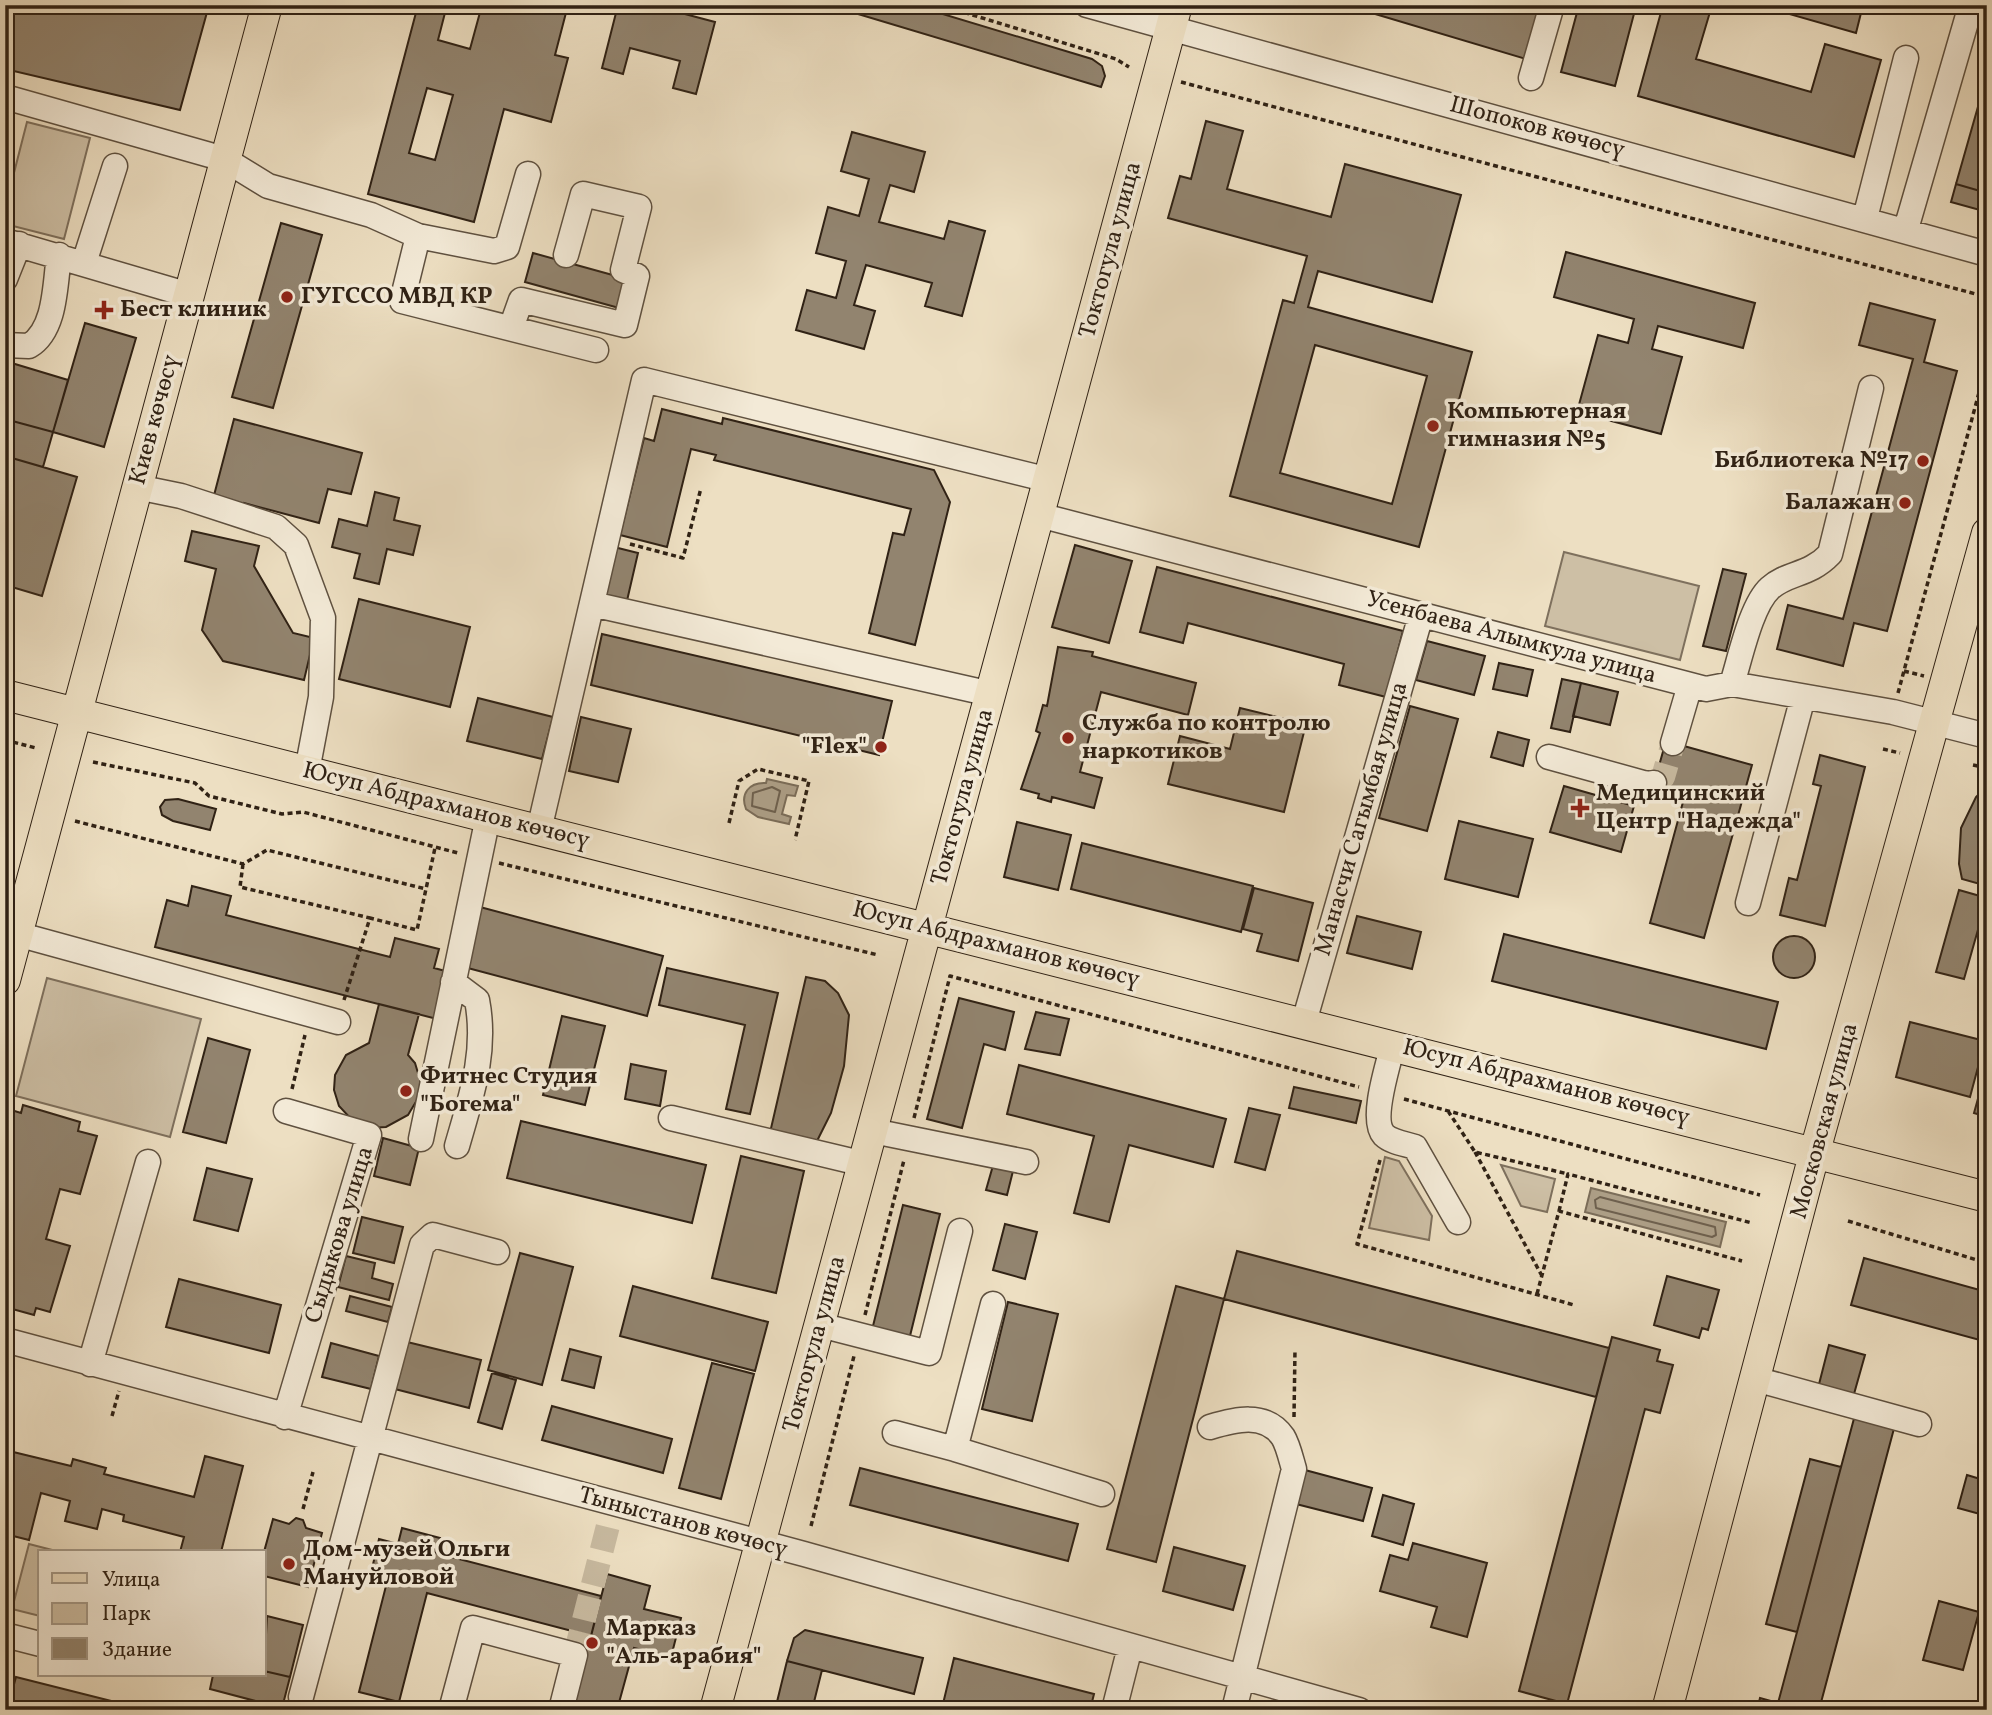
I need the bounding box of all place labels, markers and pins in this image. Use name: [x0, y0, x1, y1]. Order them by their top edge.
place label: ГУГССО МВД КР: [301, 280, 493, 314]
marker: ГУГССО МВД КР: [279, 289, 295, 305]
place label: Бест клиник: [120, 293, 267, 327]
marker: Бест клиник: [94, 300, 114, 320]
place label: Компьютерная гимназия №5: [1447, 395, 1626, 457]
marker: Компьютерная гимназия №5: [1425, 418, 1441, 434]
place label: Библиотека №17: [1714, 444, 1909, 478]
marker: Библиотека №17: [1915, 453, 1931, 469]
place label: Балажан: [1785, 486, 1891, 520]
marker: Балажан: [1897, 495, 1913, 511]
place label: Служба по контролю наркотиков: [1082, 707, 1331, 769]
place label: "Flex": [801, 730, 867, 764]
marker: Служба по контролю наркотиков: [1060, 730, 1076, 746]
marker: "Flex": [873, 739, 889, 755]
place label: Медицинский Центр "Надежда": [1596, 777, 1801, 839]
marker: Медицинский Центр "Надежда": [1570, 798, 1590, 818]
place label: Фитнес Студия "Богема": [420, 1060, 597, 1122]
marker: Фитнес Студия "Богема": [398, 1083, 414, 1099]
place label: Дом-музей Ольги Мануйловой: [303, 1533, 510, 1595]
marker: Дом-музей Ольги Мануйловой: [281, 1556, 297, 1572]
place label: Марказ "Аль-арабия": [606, 1612, 762, 1674]
marker: Марказ "Аль-арабия": [584, 1635, 600, 1651]

